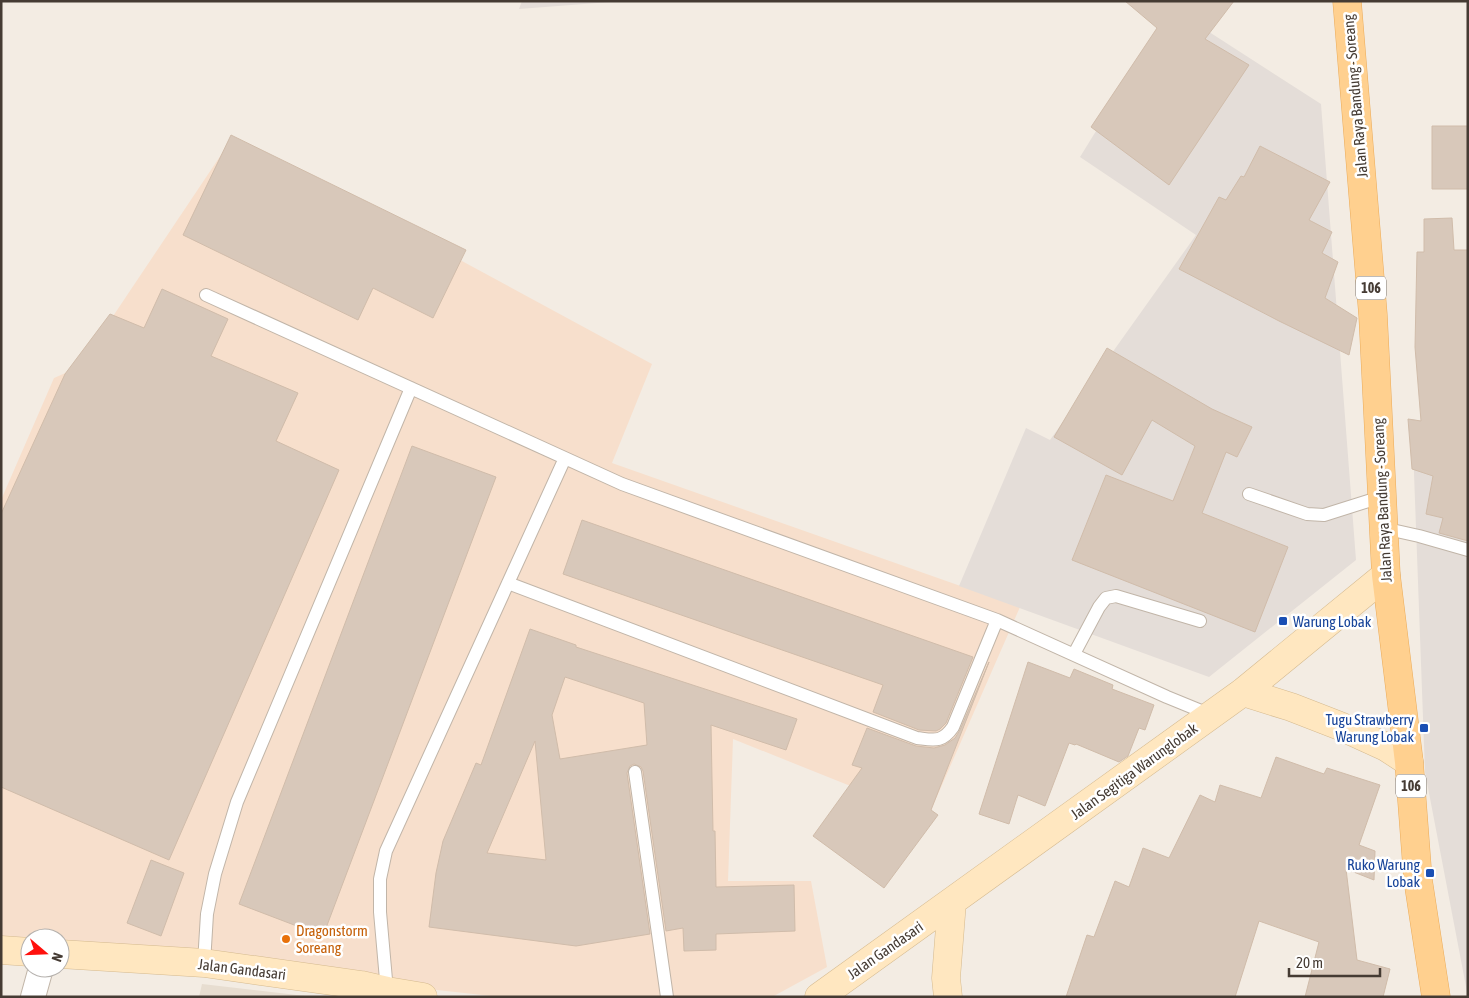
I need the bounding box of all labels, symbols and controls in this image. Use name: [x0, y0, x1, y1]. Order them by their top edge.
street label: Jalan Raya Bandung - Soreang: [1339, 13, 1371, 179]
road number: 106: [1356, 276, 1386, 300]
street label: Jalan Raya Bandung - Soreang: [1369, 417, 1395, 582]
place label: Warung Lobak: [1293, 613, 1372, 630]
marker: Warung Lobak: [1277, 615, 1289, 627]
place label: Tugu Strawberry Warung Lobak: [1326, 711, 1414, 745]
street label: Jalan Segitiga Warunglobak: [1067, 719, 1201, 823]
marker: Tugu Strawberry Warung Lobak: [1418, 722, 1430, 734]
road number: 106: [1396, 774, 1426, 798]
place label: Ruko Warung Lobak: [1347, 856, 1421, 890]
marker: Ruko Warung Lobak: [1424, 867, 1436, 879]
street label: Jalan Gandasari: [844, 918, 926, 982]
place label: Dragonstorm Soreang: [296, 922, 368, 956]
north arrow: [20, 928, 70, 978]
marker: Dragonstorm Soreang: [280, 933, 292, 945]
scale bar: [1289, 946, 1380, 978]
text: N: [48, 951, 66, 964]
text: 20 m: [1296, 954, 1323, 971]
street label: Jalan Gandasari: [197, 955, 287, 983]

